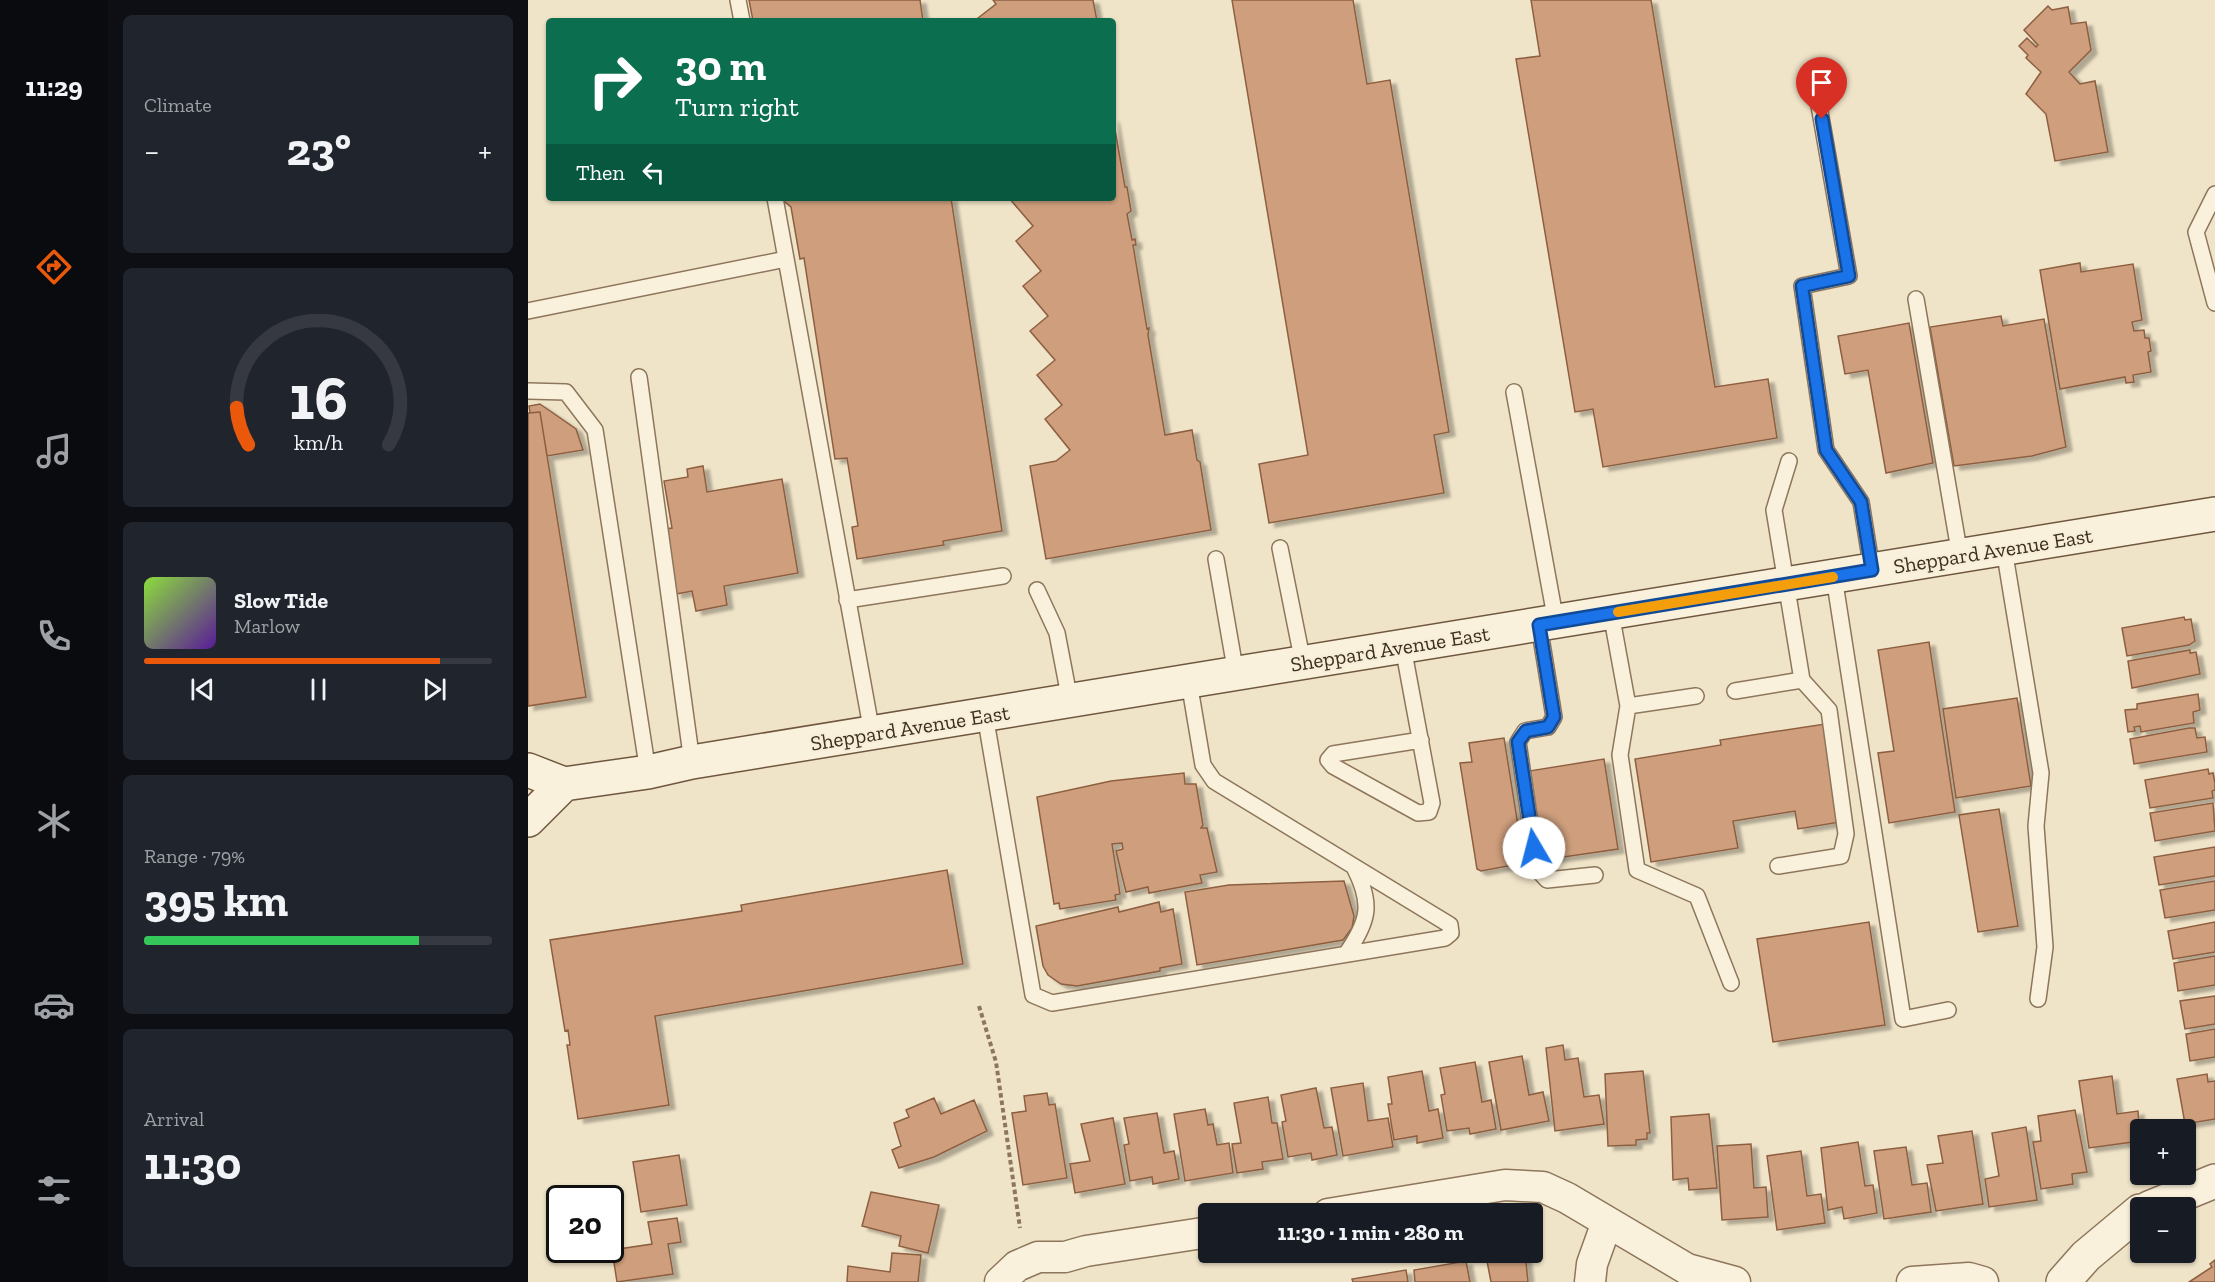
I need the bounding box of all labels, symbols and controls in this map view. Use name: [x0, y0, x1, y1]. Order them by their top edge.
text: 30 m: [675, 40, 766, 91]
icon: right: [576, 42, 654, 120]
pin: [1796, 57, 1847, 119]
icon: arrive: [1805, 66, 1838, 99]
text: 11:29: [25, 71, 83, 103]
text: Turn right: [675, 91, 799, 123]
text: Climate: [144, 93, 212, 117]
text: 23°: [287, 123, 351, 177]
text: −: [144, 131, 159, 170]
text: +: [478, 131, 492, 170]
icon: left: [637, 156, 670, 189]
text: Then: [576, 159, 625, 186]
icon: directions: [33, 246, 75, 288]
text: 16: [289, 360, 347, 435]
icon: music: [33, 430, 75, 472]
text: km/h: [294, 430, 342, 455]
street label: Sheppard Avenue East: [1892, 522, 2095, 579]
text: Slow Tide: [234, 587, 328, 614]
text: Marlow: [234, 614, 300, 638]
icon: phone: [33, 615, 75, 657]
street label: Sheppard Avenue East: [1289, 620, 1492, 677]
icon: previous: [186, 673, 219, 706]
icon: pause: [302, 673, 335, 706]
icon: next: [418, 673, 451, 706]
street label: Sheppard Avenue East: [809, 699, 1012, 756]
icon: climate: [33, 800, 75, 842]
position arrow: [1502, 816, 1566, 880]
text: Range · 79%: [144, 844, 245, 868]
text: 395 km: [144, 874, 288, 928]
icon: car: [33, 984, 75, 1026]
text: Arrival: [144, 1107, 204, 1131]
map controls: [2130, 1119, 2196, 1263]
button: +: [2130, 1119, 2196, 1185]
text: 11:30: [144, 1137, 241, 1191]
icon: filters: [33, 1169, 75, 1211]
speed limit sign: 20: [546, 1185, 624, 1263]
button: −: [2130, 1197, 2196, 1263]
text: 11:30 · 1 min · 280 m: [1278, 1219, 1463, 1246]

